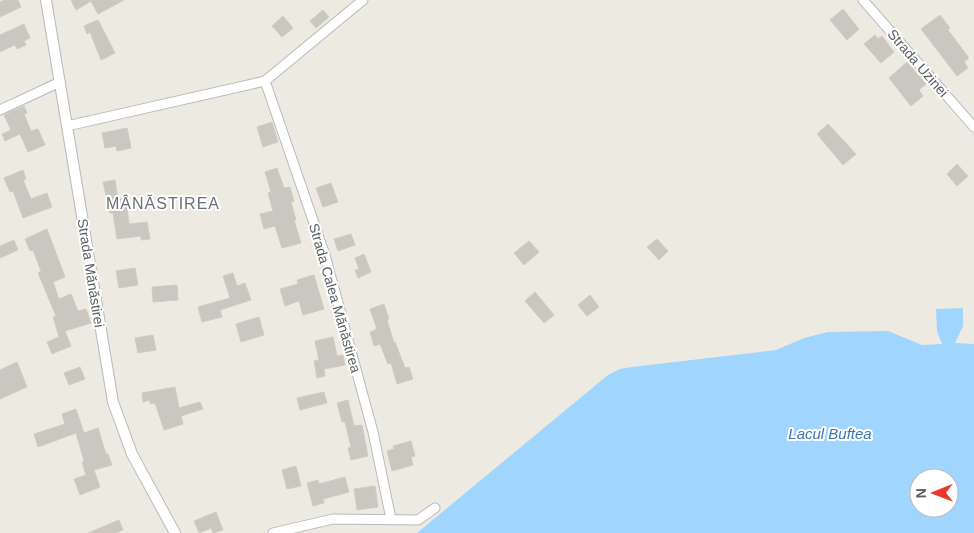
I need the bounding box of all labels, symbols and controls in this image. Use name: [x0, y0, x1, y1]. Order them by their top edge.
street label: Strada Uzinei: [884, 26, 952, 100]
district label: MÂNĂSTIREA: [106, 194, 220, 212]
street label: Strada Mănăstirei: [75, 218, 107, 328]
street label: Strada Calea Mănăstirea: [306, 221, 364, 375]
water label: Lacul Buftea: [788, 425, 872, 442]
north arrow: [909, 468, 959, 518]
text: N: [913, 488, 929, 498]

